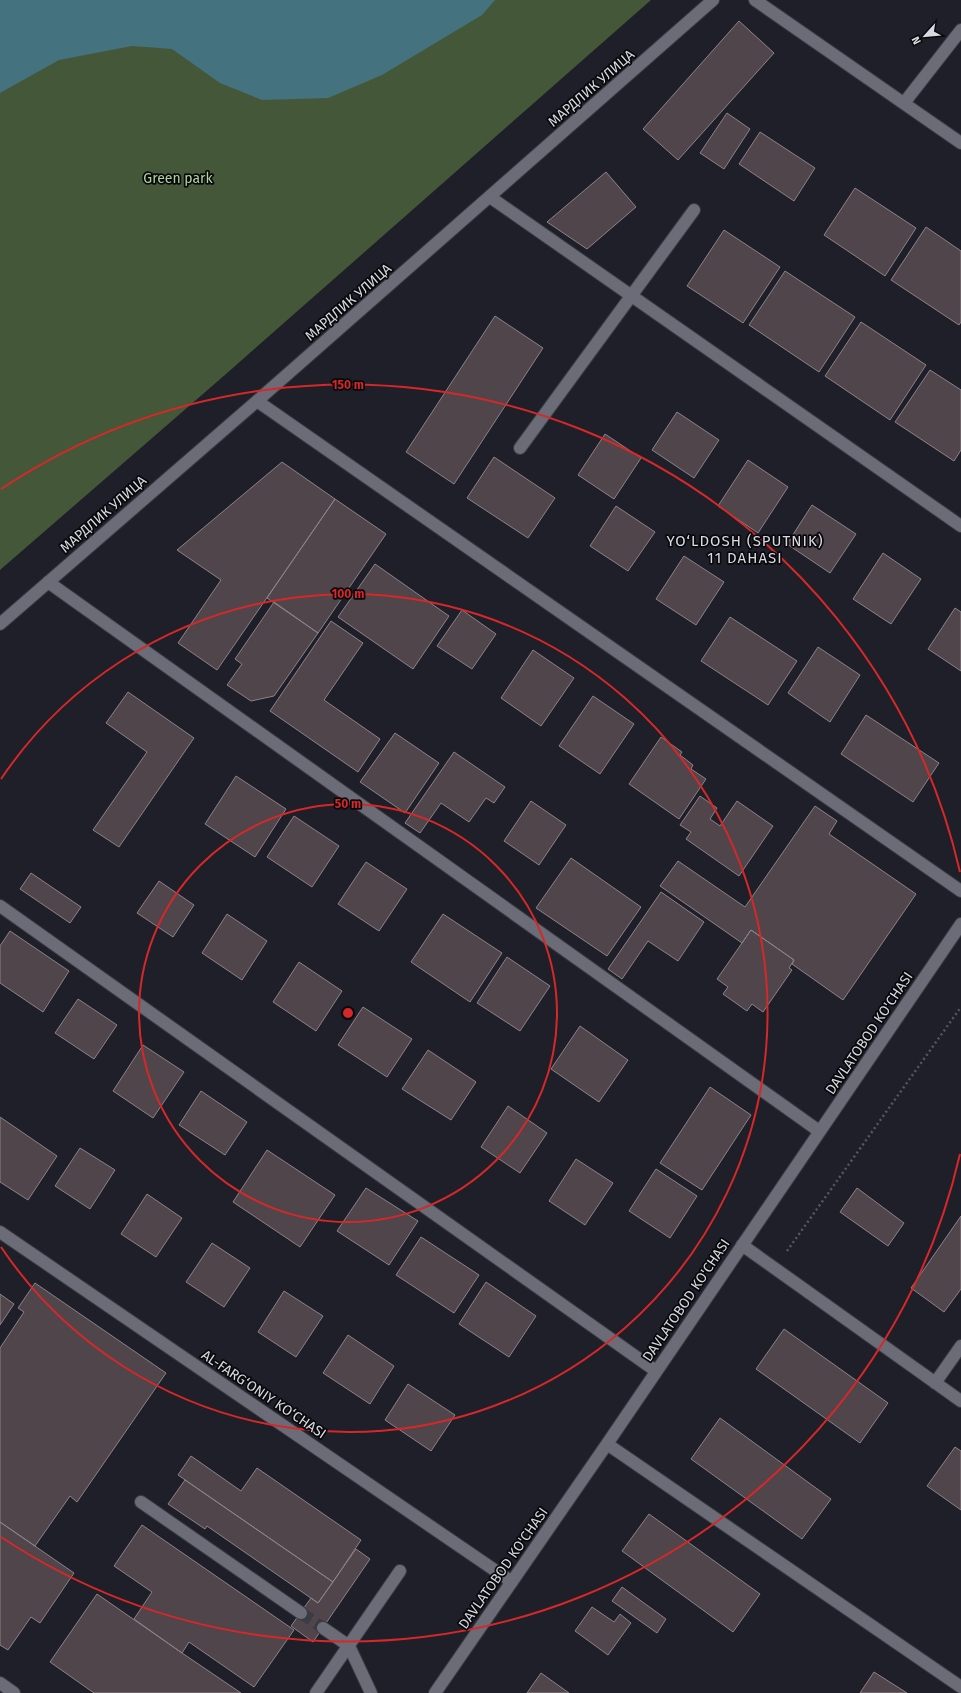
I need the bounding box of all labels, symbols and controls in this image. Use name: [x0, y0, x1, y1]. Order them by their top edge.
north arrow: [905, 16, 945, 56]
text: N: [909, 34, 924, 47]
street label: МАРДЛИК УЛИЦА: [545, 46, 638, 131]
park label: Green park: [143, 170, 214, 187]
street label: МАРДЛИК УЛИЦА: [302, 260, 395, 345]
text: 150 m: [332, 378, 364, 392]
street label: МАРДЛИК УЛИЦА: [57, 472, 150, 557]
district label: YO‘LDOSH (SPUTNIK) 11 DAHASI: [666, 532, 824, 567]
text: 100 m: [332, 587, 364, 601]
text: 50 m: [335, 797, 361, 811]
street label: DAVLATOBOD KO'CHASI: [822, 969, 917, 1098]
centre of rings: [341, 1006, 355, 1020]
street label: DAVLATOBOD KO'CHASI: [639, 1236, 734, 1365]
street label: AL-FARG‘ONIY KO‘CHASI: [198, 1346, 329, 1442]
street label: DAVLATOBOD KO'CHASI: [455, 1504, 552, 1632]

